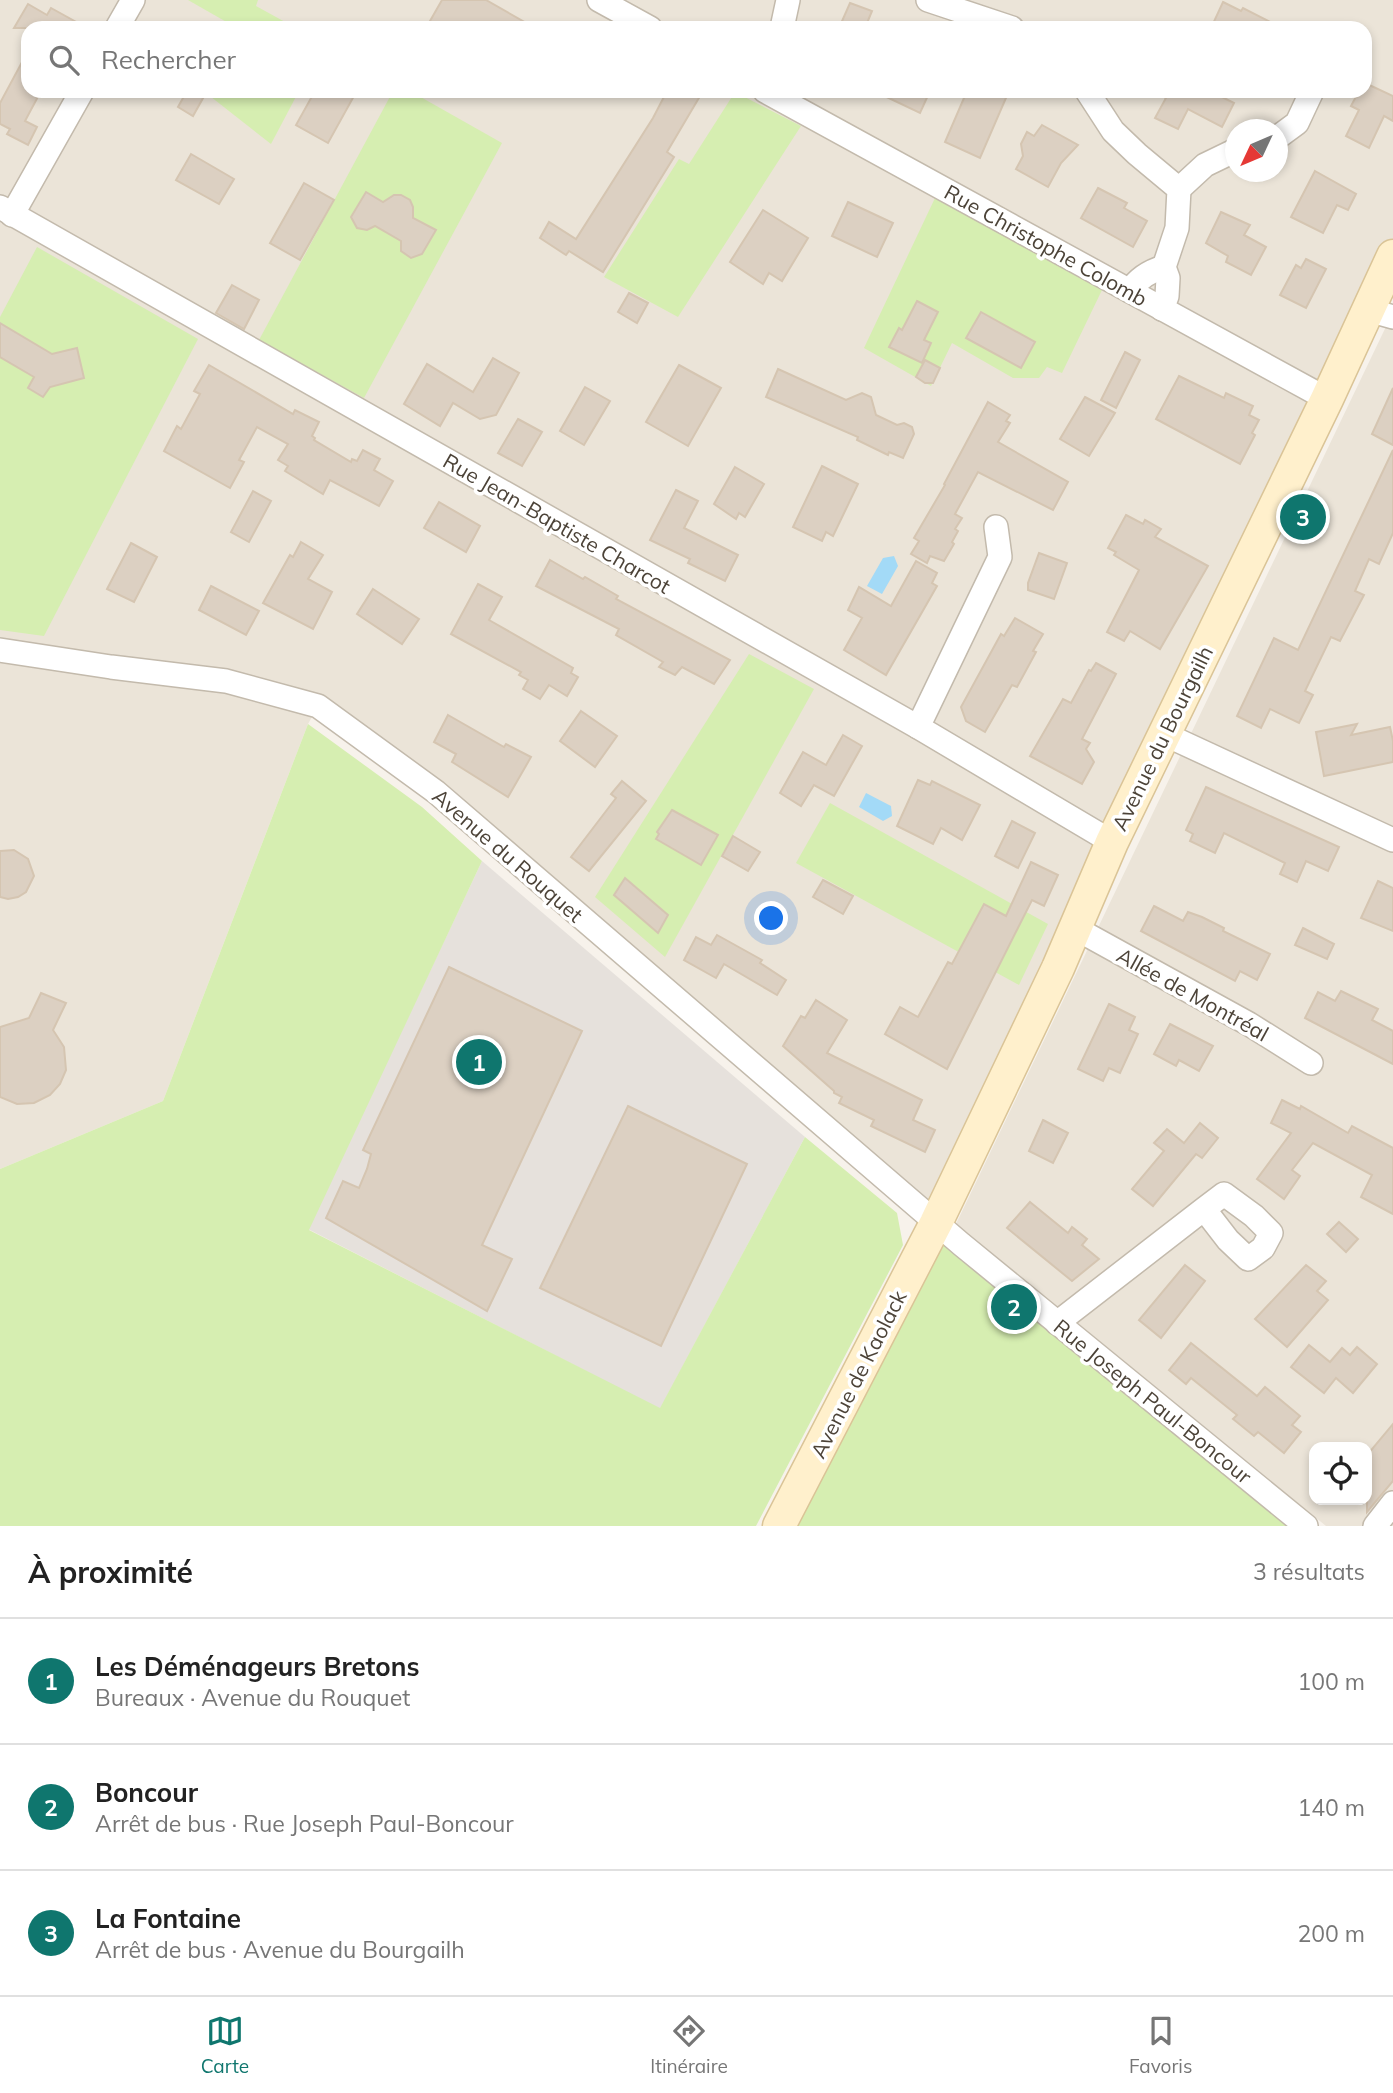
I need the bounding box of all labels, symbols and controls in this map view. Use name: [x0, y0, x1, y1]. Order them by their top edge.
search box: [21, 21, 1372, 98]
icon: search: [45, 41, 83, 79]
text: Rechercher: [101, 43, 236, 76]
north arrow: [1225, 119, 1288, 182]
street label: Rue Christophe Colomb: [940, 178, 1152, 312]
street label: Rue Jean-Baptiste Charcot: [439, 447, 675, 599]
pin: 3: [1280, 491, 1326, 543]
street label: Avenue du Bourgailh: [1106, 641, 1218, 835]
street label: Avenue du Rouquet: [428, 783, 588, 927]
your location: [754, 901, 788, 935]
street label: Allée de Montréal: [1113, 942, 1273, 1046]
pin: 1: [456, 1036, 502, 1088]
pin: 2: [991, 1281, 1037, 1333]
street label: Avenue de Kaolack: [804, 1286, 912, 1462]
street label: Rue Joseph Paul-Boncour: [1049, 1313, 1257, 1489]
map controls: [1309, 1442, 1372, 1505]
button: locate: [1309, 1442, 1372, 1505]
text: À proximité: [28, 1553, 193, 1591]
text: 3 résultats: [1253, 1557, 1365, 1586]
text: Les Déménageurs Bretons: [95, 1650, 419, 1683]
text: 1: [44, 1667, 58, 1696]
text: 100 m: [1297, 1667, 1365, 1696]
text: Bureaux · Avenue du Rouquet: [95, 1683, 410, 1712]
text: Boncour: [95, 1776, 198, 1809]
text: 2: [44, 1793, 58, 1822]
text: 140 m: [1297, 1793, 1365, 1822]
text: Arrêt de bus · Rue Joseph Paul-Boncour: [95, 1809, 514, 1838]
text: La Fontaine: [95, 1902, 241, 1935]
text: 3: [44, 1919, 58, 1948]
text: 200 m: [1297, 1919, 1365, 1948]
text: Arrêt de bus · Avenue du Bourgailh: [95, 1935, 465, 1964]
tab: Carte: [201, 2012, 249, 2078]
tab: Itinéraire: [650, 2012, 728, 2078]
tab: Favoris: [1129, 2012, 1192, 2078]

